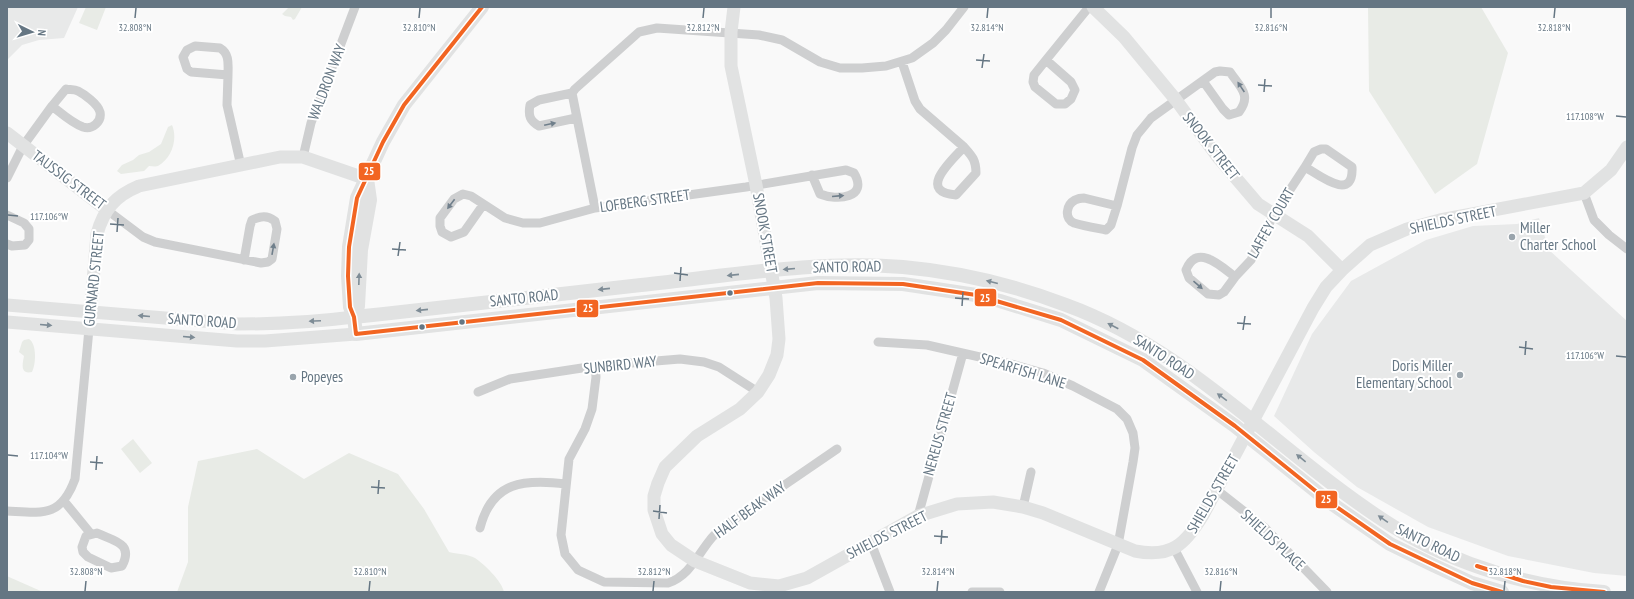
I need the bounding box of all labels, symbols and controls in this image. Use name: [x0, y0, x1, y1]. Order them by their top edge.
north arrow: [12, 12, 52, 52]
text: 32.808°N: [118, 21, 152, 34]
text: 32.810°N: [402, 21, 436, 34]
text: 32.812°N: [686, 21, 720, 34]
text: 32.814°N: [970, 21, 1004, 34]
text: 32.816°N: [1254, 21, 1288, 34]
text: 32.818°N: [1537, 21, 1571, 34]
text: N: [35, 29, 49, 36]
street label: WALDRON WAY: [303, 41, 350, 122]
one-way arrow: [1237, 82, 1245, 93]
street label: SNOOK STREET: [1179, 108, 1244, 184]
text: 117.108°W: [1566, 110, 1604, 123]
one-way arrow: [543, 121, 556, 127]
street label: TAUSSIG STREET: [29, 146, 110, 214]
line badge: 25: [358, 162, 381, 181]
text: 25: [364, 164, 374, 178]
street label: LAFFEY COURT: [1243, 184, 1298, 261]
street label: LOFBERG STREET: [599, 185, 691, 216]
street label: SNOOK STREET: [749, 191, 782, 275]
one-way arrow: [832, 193, 844, 200]
one-way arrow: [446, 199, 455, 210]
street label: SHIELDS STREET: [1408, 201, 1498, 238]
text: 117.106°W: [30, 210, 68, 223]
place label: Miller Charter School: [1520, 218, 1597, 254]
street label: GURNARD STREET: [79, 230, 108, 328]
marker: Miller Charter School: [1507, 232, 1517, 242]
one-way arrow: [271, 243, 277, 255]
street label: SANTO ROAD: [812, 256, 882, 277]
one-way arrow: [783, 266, 795, 272]
one-way arrow: [356, 272, 362, 285]
one-way arrow: [727, 272, 739, 278]
one-way arrow: [985, 278, 998, 284]
one-way arrow: [1192, 281, 1203, 290]
street label: SANTO ROAD: [489, 284, 559, 311]
one-way arrow: [598, 286, 610, 293]
unlabelled marker: [725, 288, 735, 298]
line badge: 25: [974, 288, 997, 307]
text: 25: [980, 291, 990, 305]
line badge: 25: [576, 299, 599, 318]
text: 25: [583, 301, 593, 315]
one-way arrow: [416, 306, 428, 313]
street label: SANTO ROAD: [167, 309, 237, 332]
one-way arrow: [137, 313, 150, 320]
unlabelled marker: [457, 317, 467, 327]
one-way arrow: [309, 318, 321, 325]
one-way arrow: [40, 322, 52, 329]
unlabelled marker: [417, 322, 427, 332]
one-way arrow: [1108, 323, 1119, 329]
street label: SANTO ROAD: [1130, 330, 1198, 383]
one-way arrow: [183, 333, 195, 340]
street label: SPEARFISH LANE: [978, 348, 1069, 393]
text: 117.106°W: [1566, 349, 1604, 362]
street label: SUNBIRD WAY: [582, 351, 658, 378]
place label: Doris Miller Elementary School: [1356, 356, 1453, 392]
place label: Popeyes: [301, 367, 343, 386]
marker: Doris Miller Elementary School: [1455, 370, 1465, 380]
marker: Popeyes: [288, 372, 298, 382]
street label: NEREUS STREET: [919, 390, 961, 478]
one-way arrow: [1217, 393, 1228, 401]
text: 117.104°W: [30, 449, 68, 462]
street label: SHIELDS STREET: [1182, 451, 1243, 537]
one-way arrow: [1295, 454, 1306, 462]
street label: HALF BEAK WAY: [710, 477, 789, 542]
line badge: 25: [1315, 490, 1338, 509]
text: 25: [1321, 492, 1331, 506]
street label: SHIELDS PLACE: [1237, 505, 1310, 574]
street label: SHIELDS STREET: [843, 506, 931, 563]
one-way arrow: [1378, 515, 1388, 523]
street label: SANTO ROAD: [1393, 519, 1463, 566]
text: 32.808°N: [69, 565, 103, 578]
text: 32.810°N: [353, 565, 387, 578]
text: 32.812°N: [637, 565, 671, 578]
text: 32.814°N: [921, 565, 955, 578]
text: 32.816°N: [1204, 565, 1238, 578]
text: 32.818°N: [1488, 565, 1522, 578]

